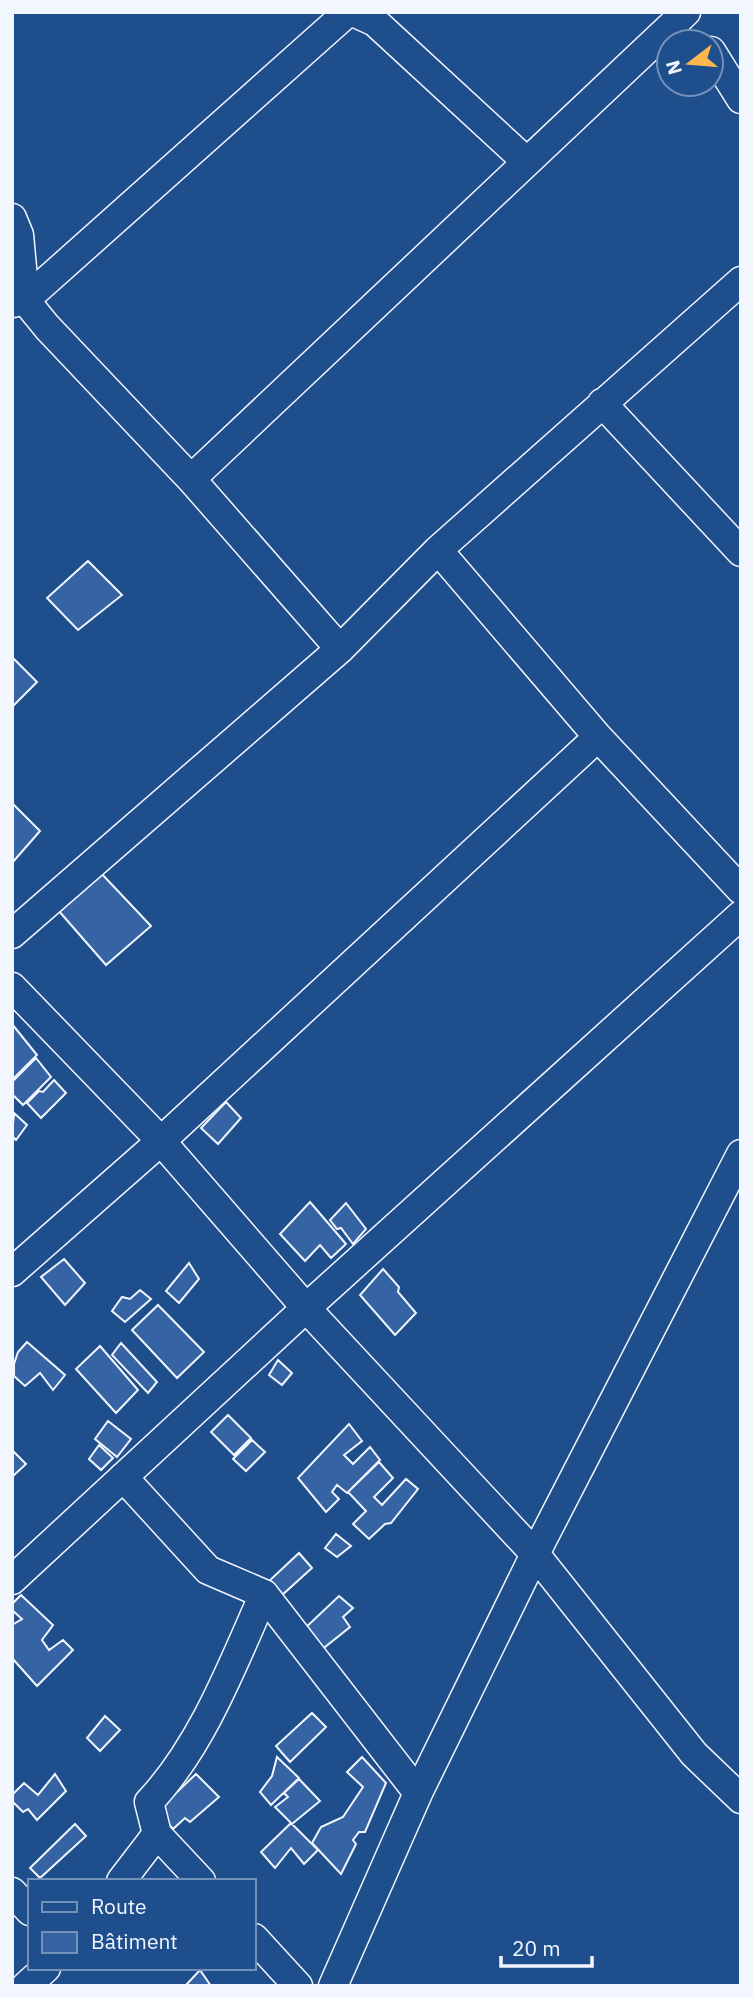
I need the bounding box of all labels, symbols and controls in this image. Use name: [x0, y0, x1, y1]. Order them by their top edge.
north arrow: [655, 28, 725, 98]
text: N: [660, 58, 687, 78]
legend: [28, 1879, 256, 1970]
text: Route: [91, 1892, 147, 1920]
scale bar: [501, 1924, 592, 1968]
text: Bâtiment: [91, 1927, 178, 1955]
text: 20 m: [512, 1934, 561, 1962]

